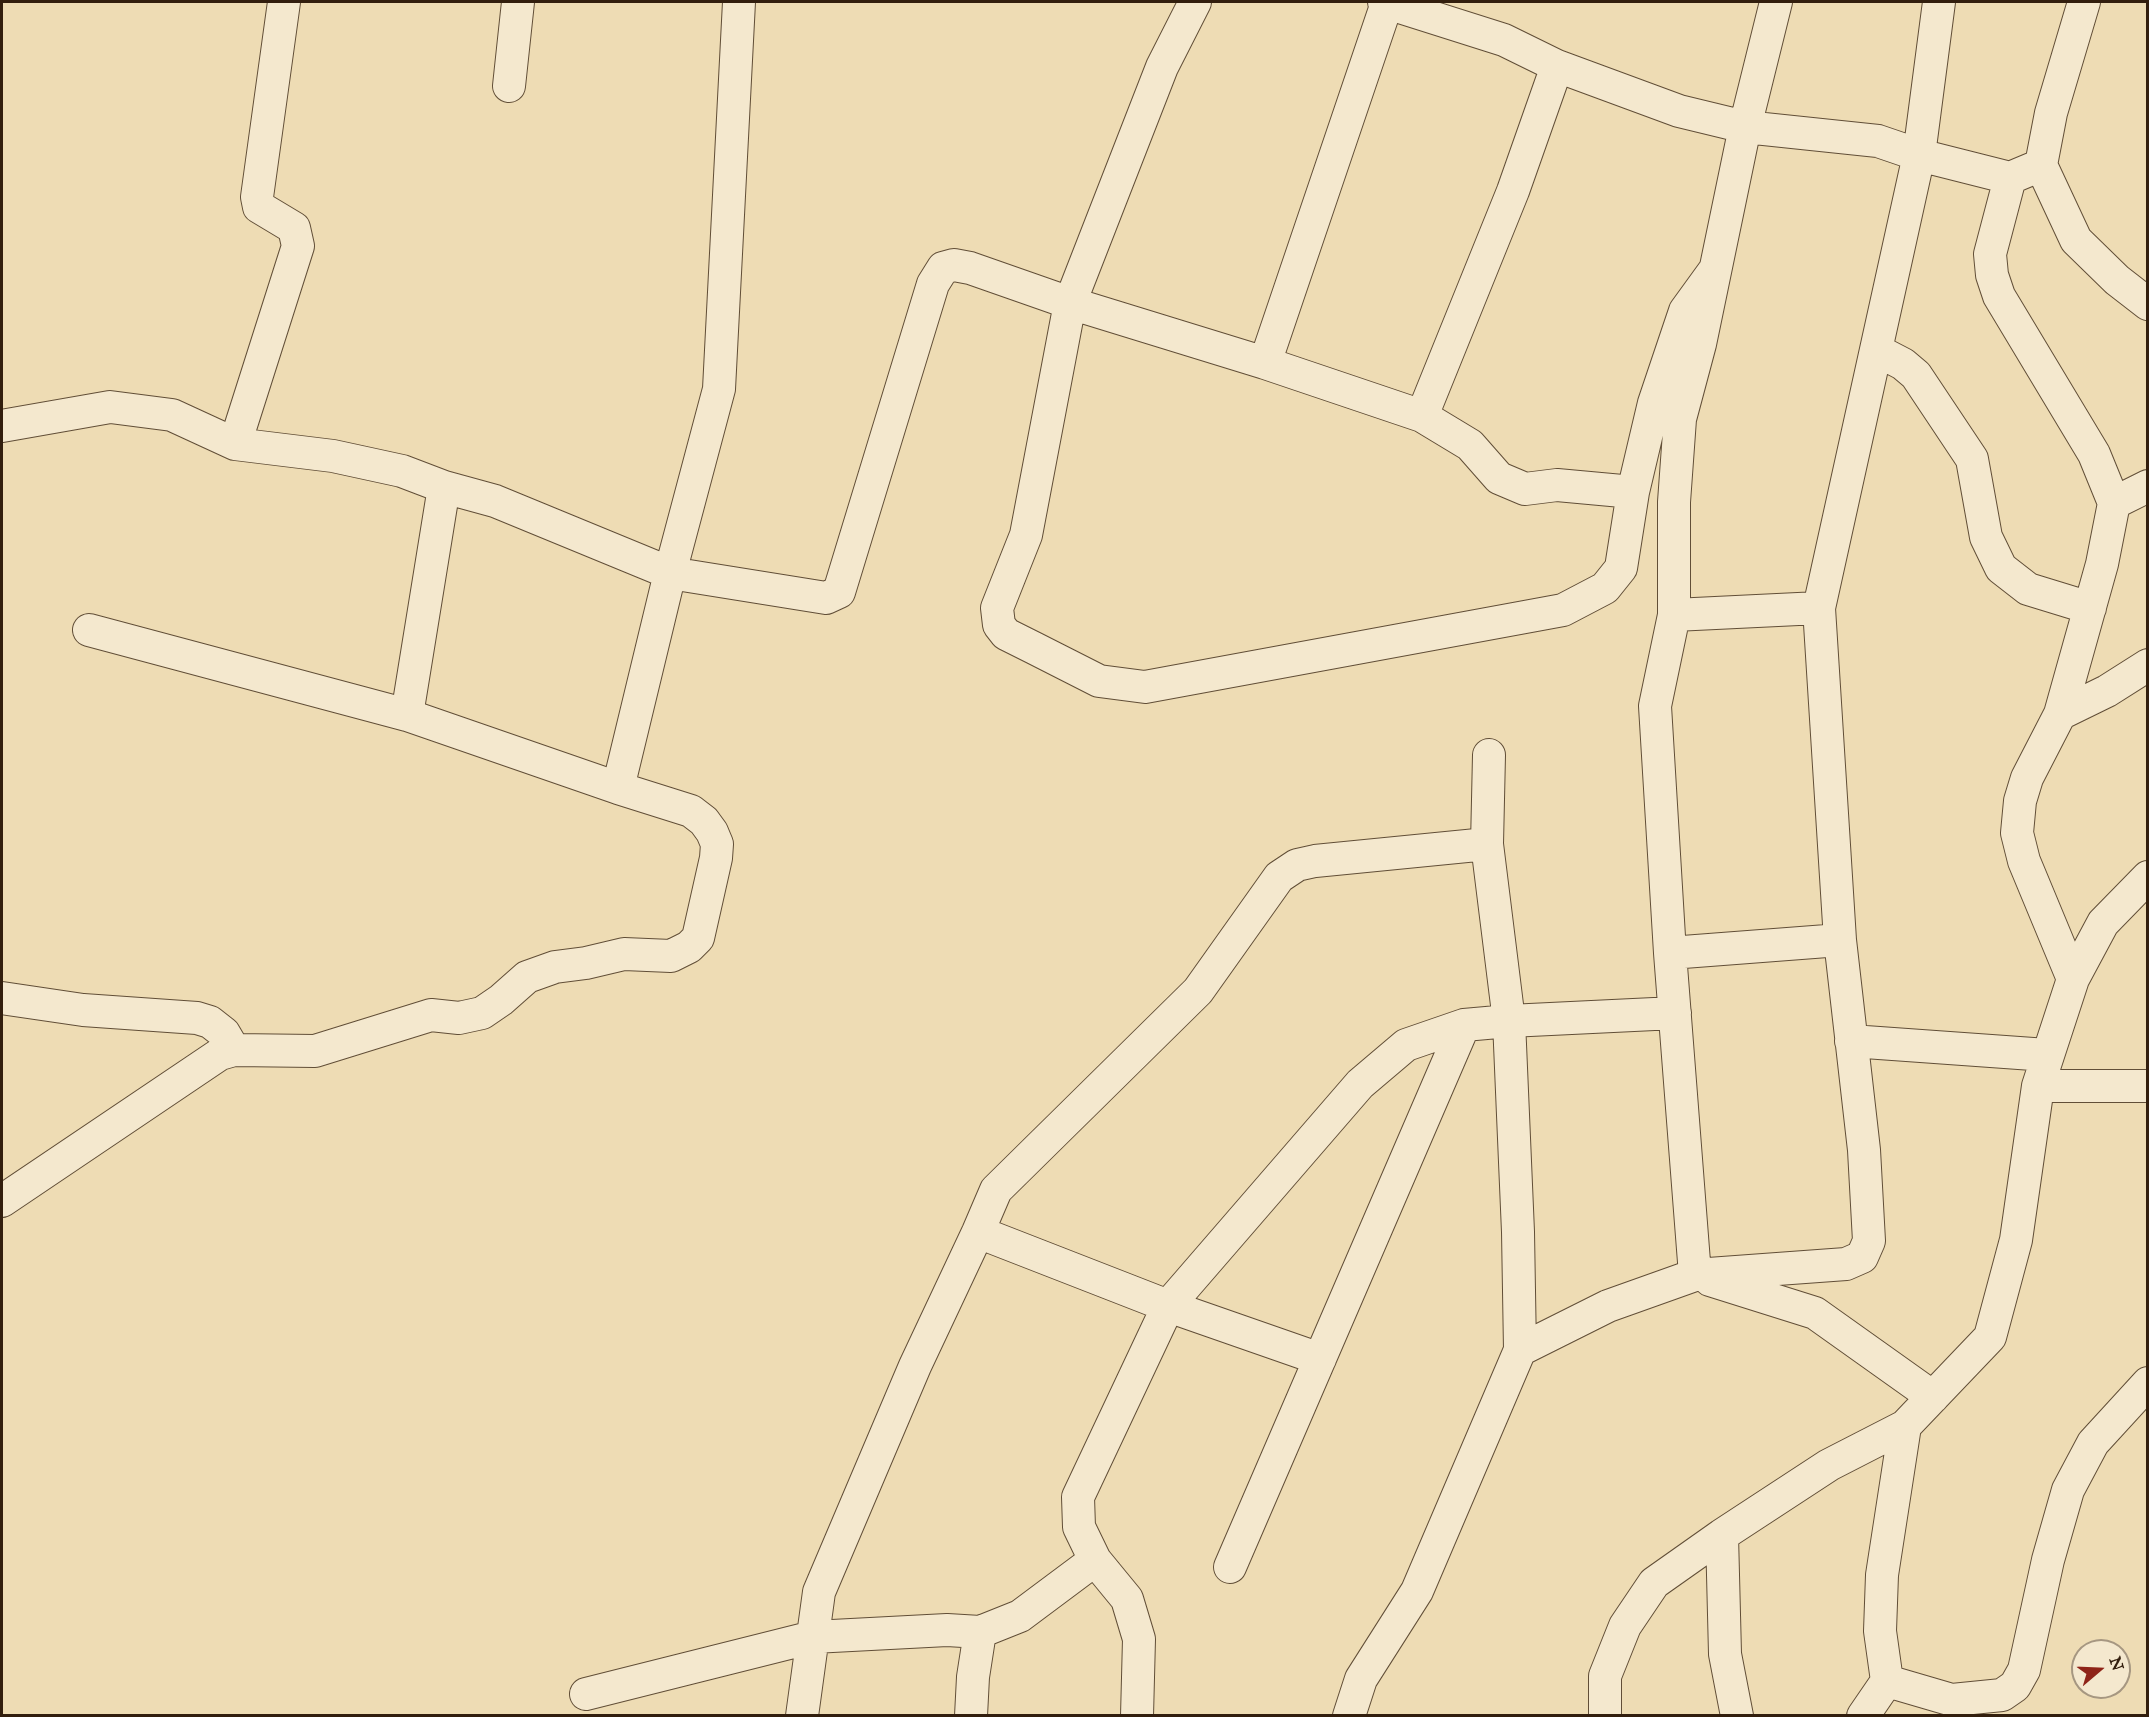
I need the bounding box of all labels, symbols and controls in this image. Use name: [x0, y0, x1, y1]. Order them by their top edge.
north arrow: [2071, 1639, 2131, 1699]
text: N: [2105, 1654, 2128, 1673]

